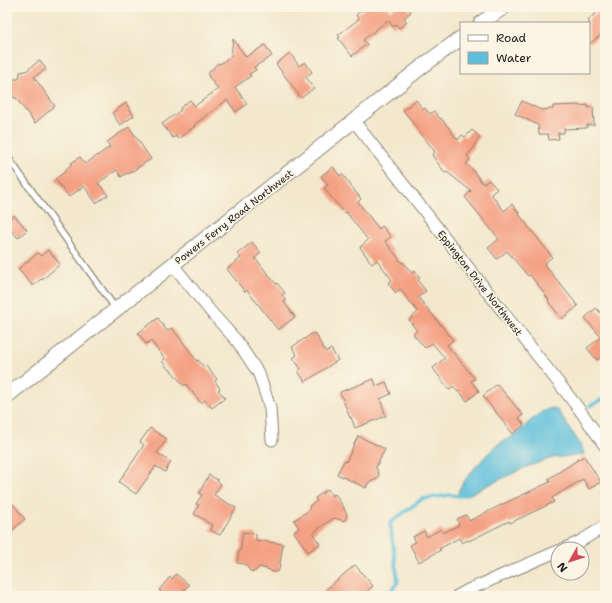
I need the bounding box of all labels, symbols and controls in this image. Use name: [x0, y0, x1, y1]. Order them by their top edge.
legend: [460, 22, 590, 74]
text: Road: [496, 30, 527, 46]
text: Water: [496, 50, 532, 66]
street label: Powers Ferry Road Northwest: [172, 167, 296, 267]
street label: Eppington Drive Northwest: [435, 227, 525, 339]
north arrow: [550, 541, 590, 581]
text: N: [554, 559, 571, 575]

